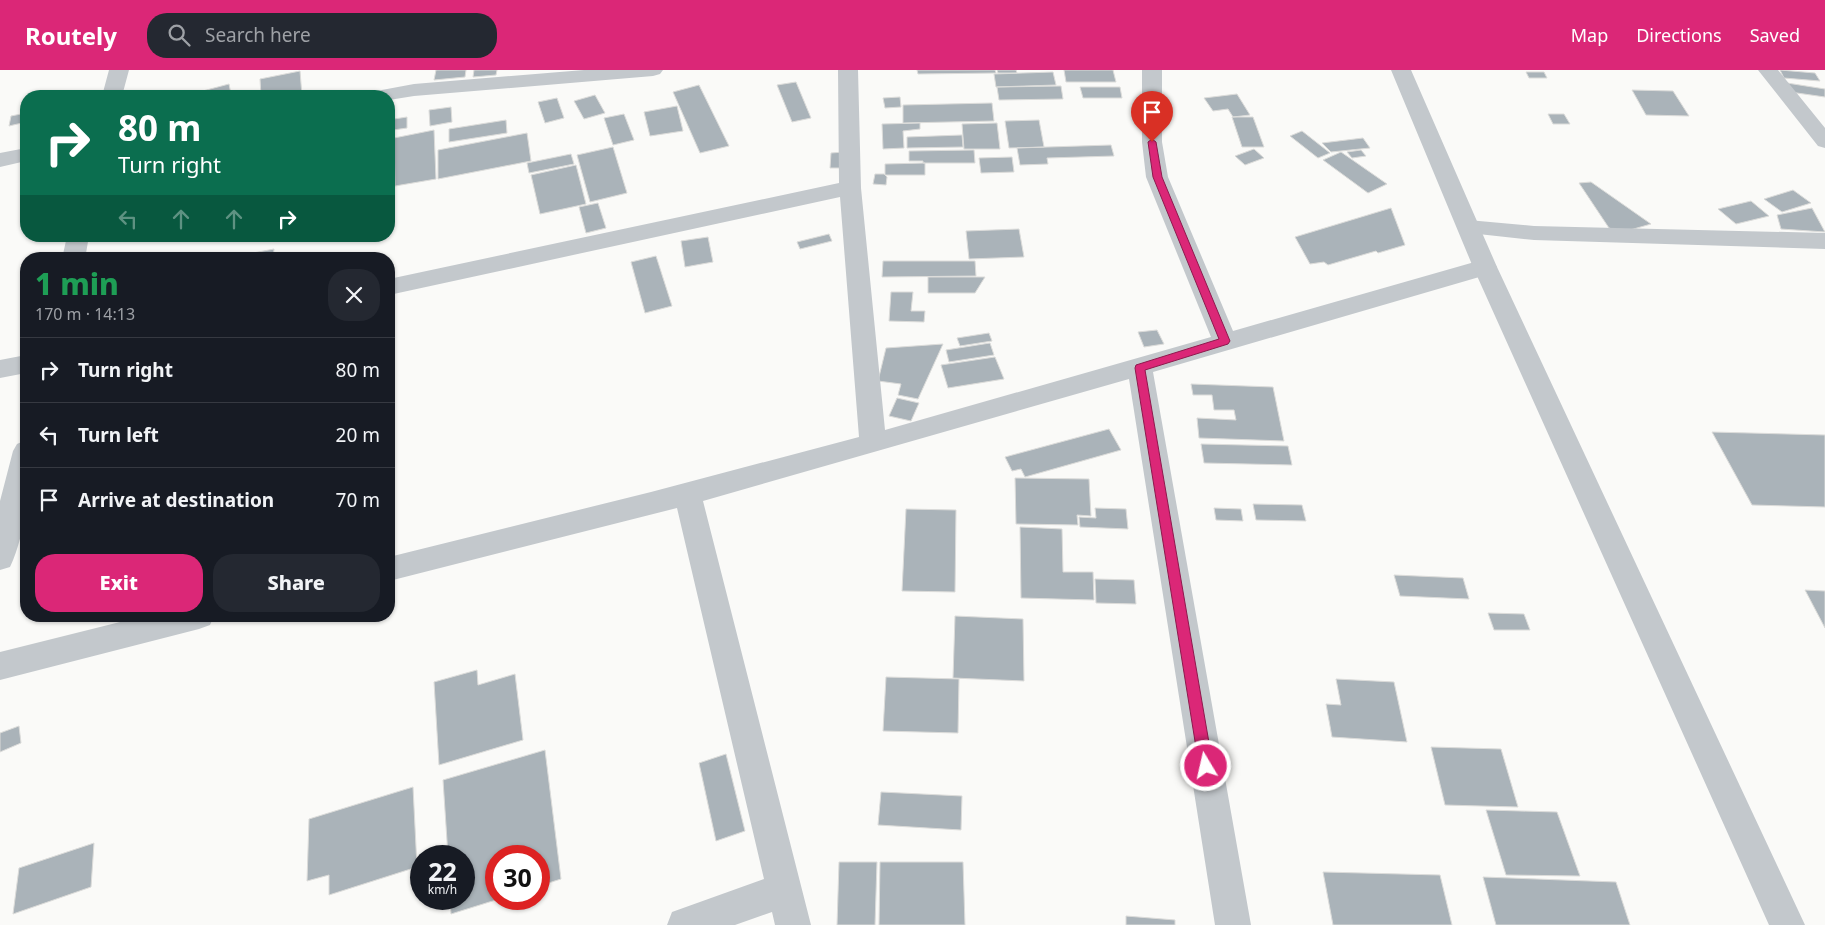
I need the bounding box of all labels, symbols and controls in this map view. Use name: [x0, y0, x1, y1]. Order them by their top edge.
search box: [147, 13, 497, 58]
text: Routely: [25, 19, 117, 52]
icon: search: [165, 21, 193, 49]
text: Search here: [205, 22, 311, 48]
text: Map: [1571, 23, 1608, 47]
text: Directions: [1636, 23, 1722, 47]
text: Saved: [1750, 23, 1800, 47]
pin: [1131, 91, 1173, 142]
icon: arrive: [1138, 98, 1166, 126]
text: 80 m: [118, 104, 201, 151]
icon: right: [35, 110, 100, 175]
text: Turn right: [118, 149, 221, 179]
icon: left: [114, 205, 142, 233]
icon: ahead: [167, 205, 195, 233]
icon: ahead: [220, 205, 248, 233]
icon: right: [273, 205, 301, 233]
text: 1 min: [35, 263, 119, 304]
button: close: [328, 269, 380, 321]
text: 170 m · 14:13: [35, 303, 135, 325]
icon: right: [35, 356, 63, 384]
text: Turn right: [78, 357, 173, 383]
text: 80 m: [336, 357, 380, 383]
icon: left: [35, 421, 63, 449]
text: Turn left: [78, 422, 159, 448]
text: 20 m: [336, 422, 380, 448]
icon: arrive: [35, 486, 63, 514]
text: Arrive at destination: [78, 487, 274, 513]
text: 70 m: [336, 487, 380, 513]
button: Exit: [35, 554, 203, 612]
button: Share: [213, 554, 380, 612]
position arrow: [1179, 739, 1231, 791]
speed limit sign: 30: [485, 845, 550, 910]
text: 22: [428, 854, 457, 888]
text: km/h: [428, 881, 457, 898]

